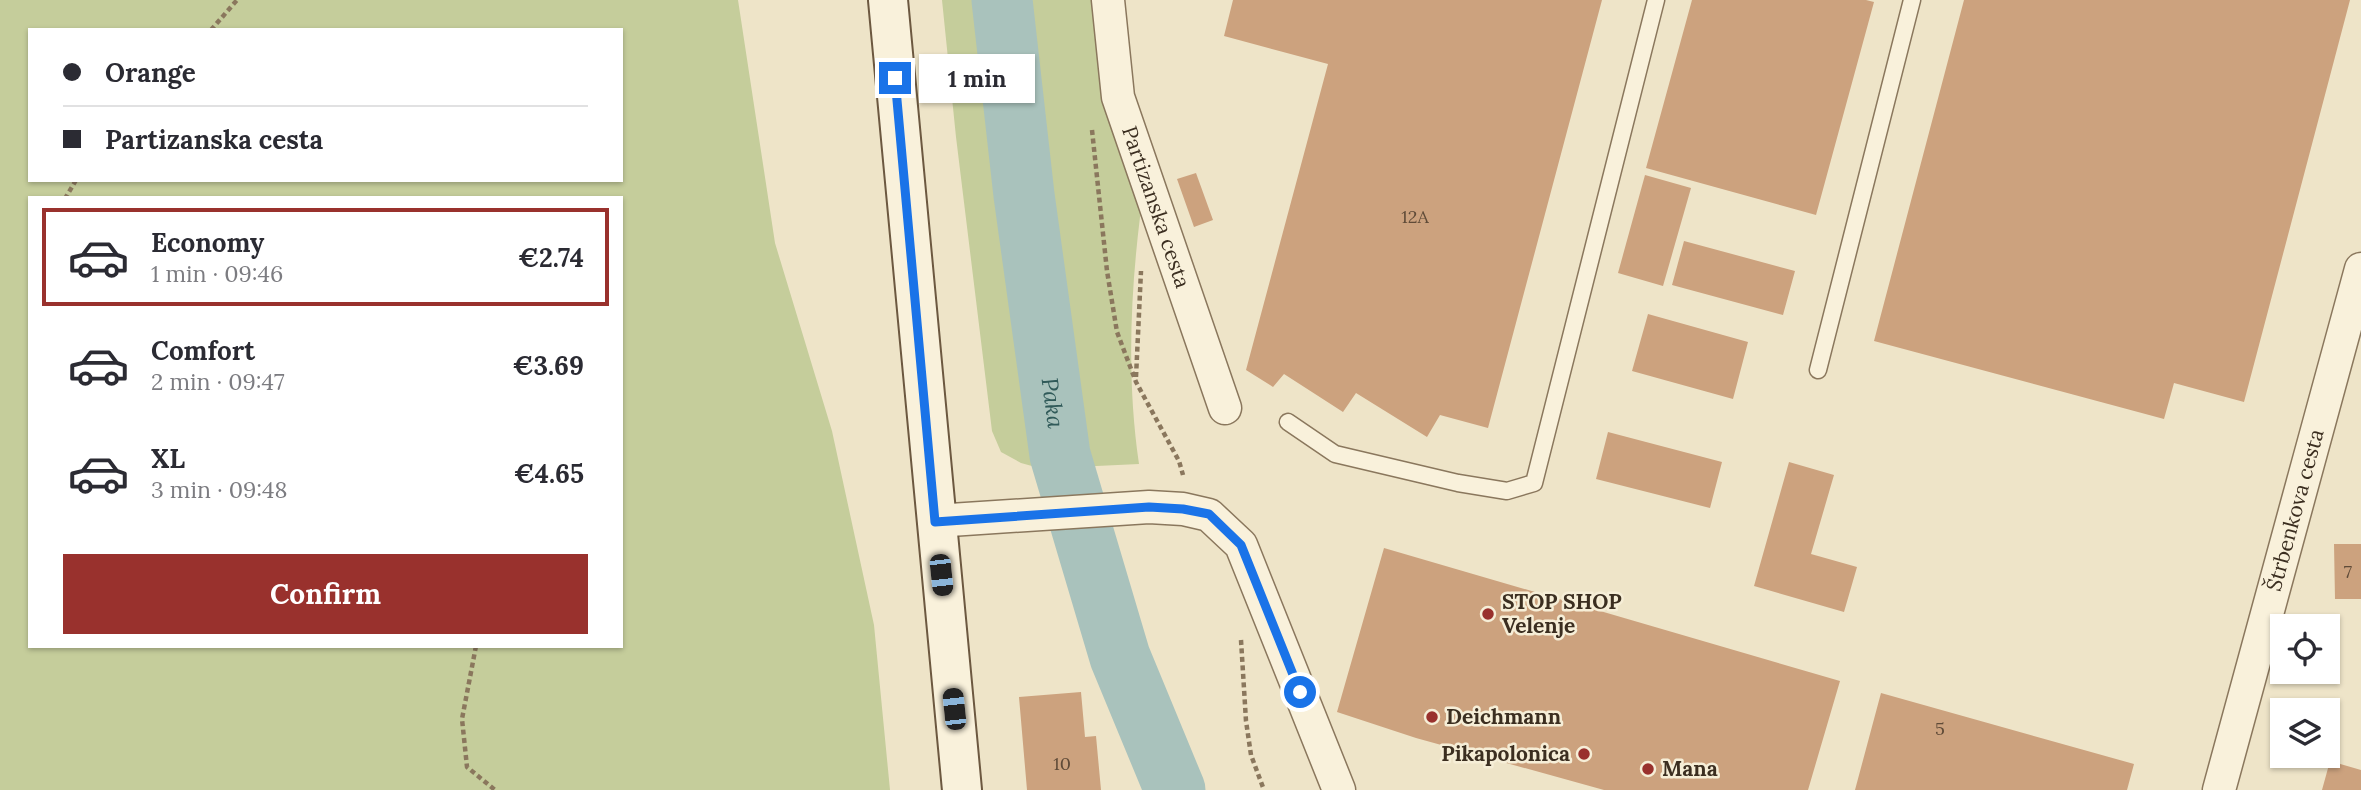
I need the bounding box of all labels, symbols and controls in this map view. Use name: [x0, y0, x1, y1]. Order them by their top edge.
callout: 1 min: [920, 54, 1035, 102]
text: Orange: [105, 56, 196, 89]
route end: [879, 62, 911, 94]
text: 1 min: [948, 64, 1006, 93]
street label: Partizanska cesta: [1116, 122, 1197, 292]
text: Partizanska cesta: [105, 123, 323, 156]
house number: 12A: [1401, 205, 1429, 228]
icon: car: [67, 226, 130, 289]
text: Economy: [151, 226, 264, 259]
text: €2.74: [518, 241, 584, 274]
text: 1 min · 09:46: [151, 259, 283, 288]
icon: car: [67, 334, 130, 397]
text: Comfort: [151, 334, 255, 367]
text: €3.69: [512, 349, 584, 382]
text: 2 min · 09:47: [151, 367, 285, 396]
water label: Paka: [1035, 376, 1071, 430]
street label: Štrbenkova cesta: [2260, 426, 2330, 594]
icon: car: [67, 442, 130, 505]
text: XL: [151, 442, 185, 475]
text: €4.65: [514, 457, 584, 490]
text: 3 min · 09:48: [151, 475, 287, 504]
car: [929, 553, 954, 597]
button: Confirm: [63, 554, 588, 634]
house number: 7: [2344, 560, 2352, 583]
place label: STOP SHOP Velenje: [1502, 588, 1622, 639]
marker: STOP SHOP Velenje: [1480, 606, 1496, 622]
map controls: [2270, 614, 2340, 768]
button: locate: [2270, 614, 2340, 684]
route start: [1284, 676, 1316, 708]
car: [942, 687, 967, 731]
button: layers: [2270, 698, 2340, 768]
place label: Deichmann: [1446, 703, 1561, 730]
marker: Deichmann: [1424, 709, 1440, 725]
house number: 5: [1935, 717, 1945, 740]
place label: Pikapolonica: [1441, 740, 1570, 767]
marker: Pikapolonica: [1576, 746, 1592, 762]
house number: 10: [1053, 752, 1071, 775]
place label: Mana: [1662, 755, 1718, 782]
marker: Mana: [1640, 761, 1656, 777]

